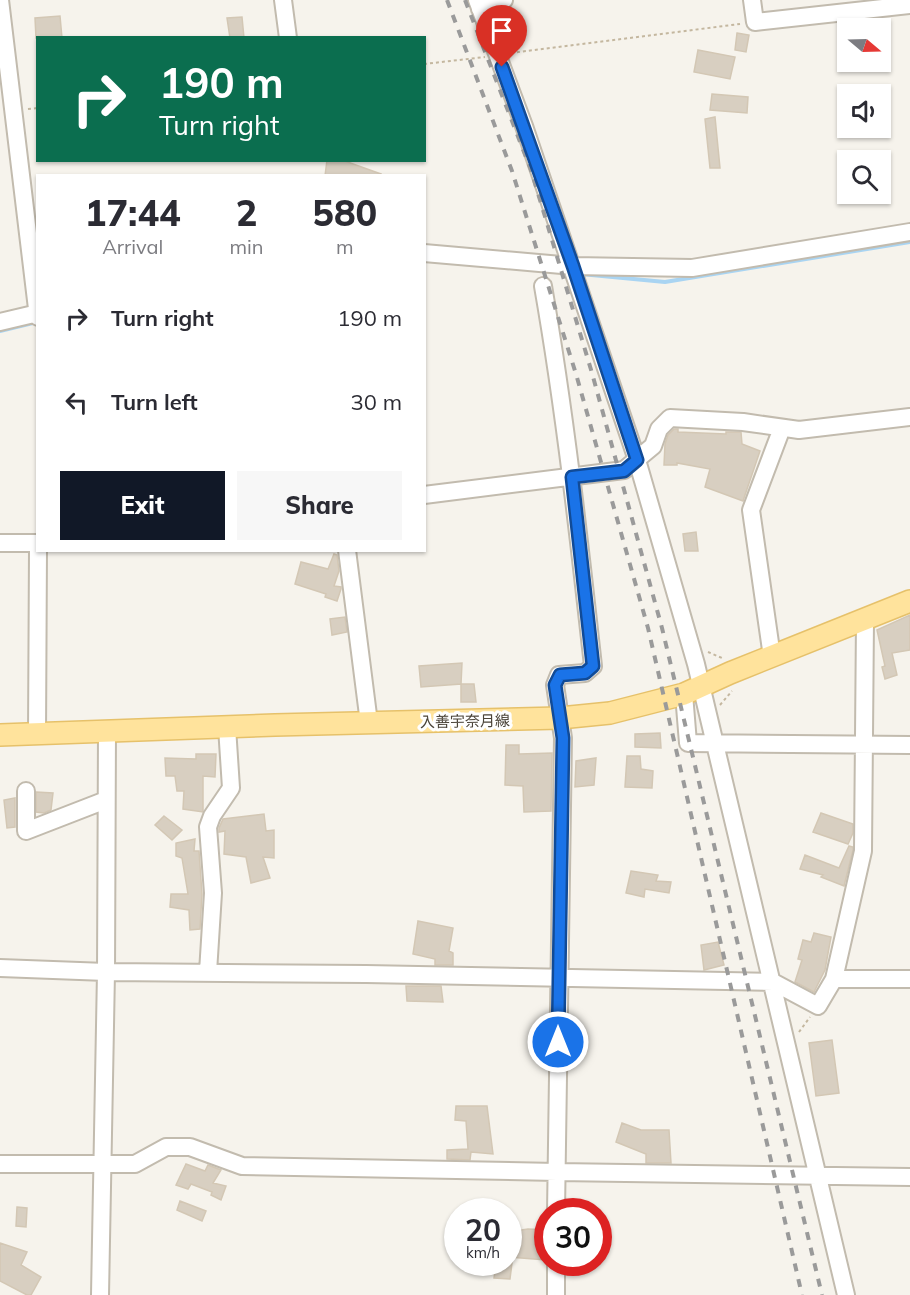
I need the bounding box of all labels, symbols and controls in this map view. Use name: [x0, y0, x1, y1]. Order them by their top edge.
pin: [476, 5, 527, 67]
icon: arrive: [485, 14, 518, 47]
north arrow: [837, 18, 891, 72]
map controls: [837, 18, 891, 204]
text: 190 m: [159, 56, 284, 109]
icon: right: [60, 60, 138, 138]
button: sound: [837, 84, 891, 138]
text: Turn right: [159, 108, 279, 142]
button: search: [837, 150, 891, 204]
text: 17:44: [85, 190, 181, 235]
text: 2: [236, 190, 257, 235]
text: 580: [312, 190, 377, 235]
text: Arrival: [102, 234, 163, 259]
text: min: [229, 234, 264, 259]
text: m: [336, 234, 354, 259]
icon: right: [60, 302, 93, 335]
text: Turn right: [111, 304, 214, 332]
text: 190 m: [337, 304, 402, 332]
icon: left: [60, 386, 93, 419]
text: Turn left: [111, 388, 198, 416]
text: 30 m: [351, 388, 402, 416]
button: Exit: [60, 471, 225, 540]
button: Share: [237, 471, 402, 540]
street label: 入善宇奈月線: [420, 711, 510, 731]
position arrow: [526, 1010, 590, 1074]
speed limit sign: 30: [534, 1198, 612, 1276]
text: 20: [465, 1211, 501, 1249]
text: km/h: [466, 1243, 500, 1262]

